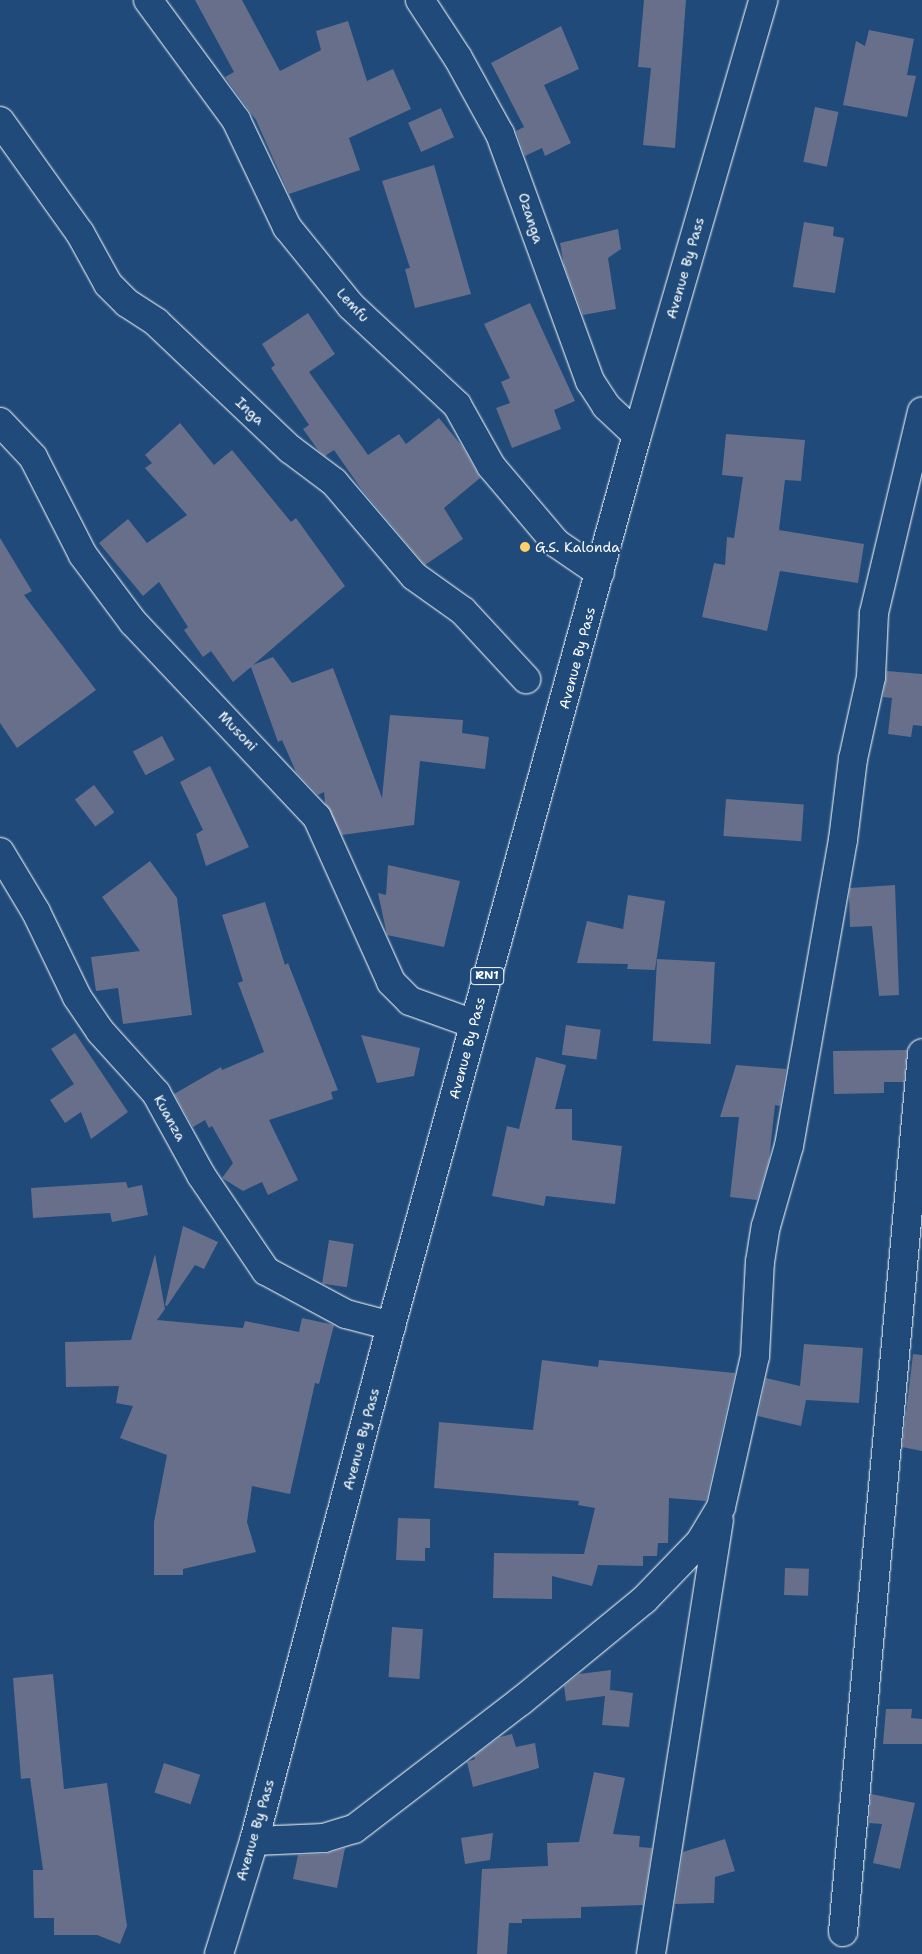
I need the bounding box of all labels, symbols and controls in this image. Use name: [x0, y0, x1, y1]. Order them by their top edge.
street label: Ozanga: [515, 191, 547, 245]
street label: Avenue By Pass: [662, 215, 708, 321]
street label: Lemfu: [333, 285, 373, 325]
street label: Inga: [232, 394, 268, 428]
place label: G.S. Kalonda: [535, 539, 620, 555]
marker: G.S. Kalonda: [519, 541, 531, 553]
street label: Avenue By Pass: [555, 605, 599, 711]
street label: Musoni: [215, 708, 261, 754]
road number: RN1: [470, 966, 504, 986]
street label: Avenue By Pass: [445, 995, 489, 1101]
street label: Kuanza: [151, 1092, 189, 1144]
street label: Avenue By Pass: [339, 1386, 383, 1492]
street label: Avenue By Pass: [232, 1777, 278, 1883]

